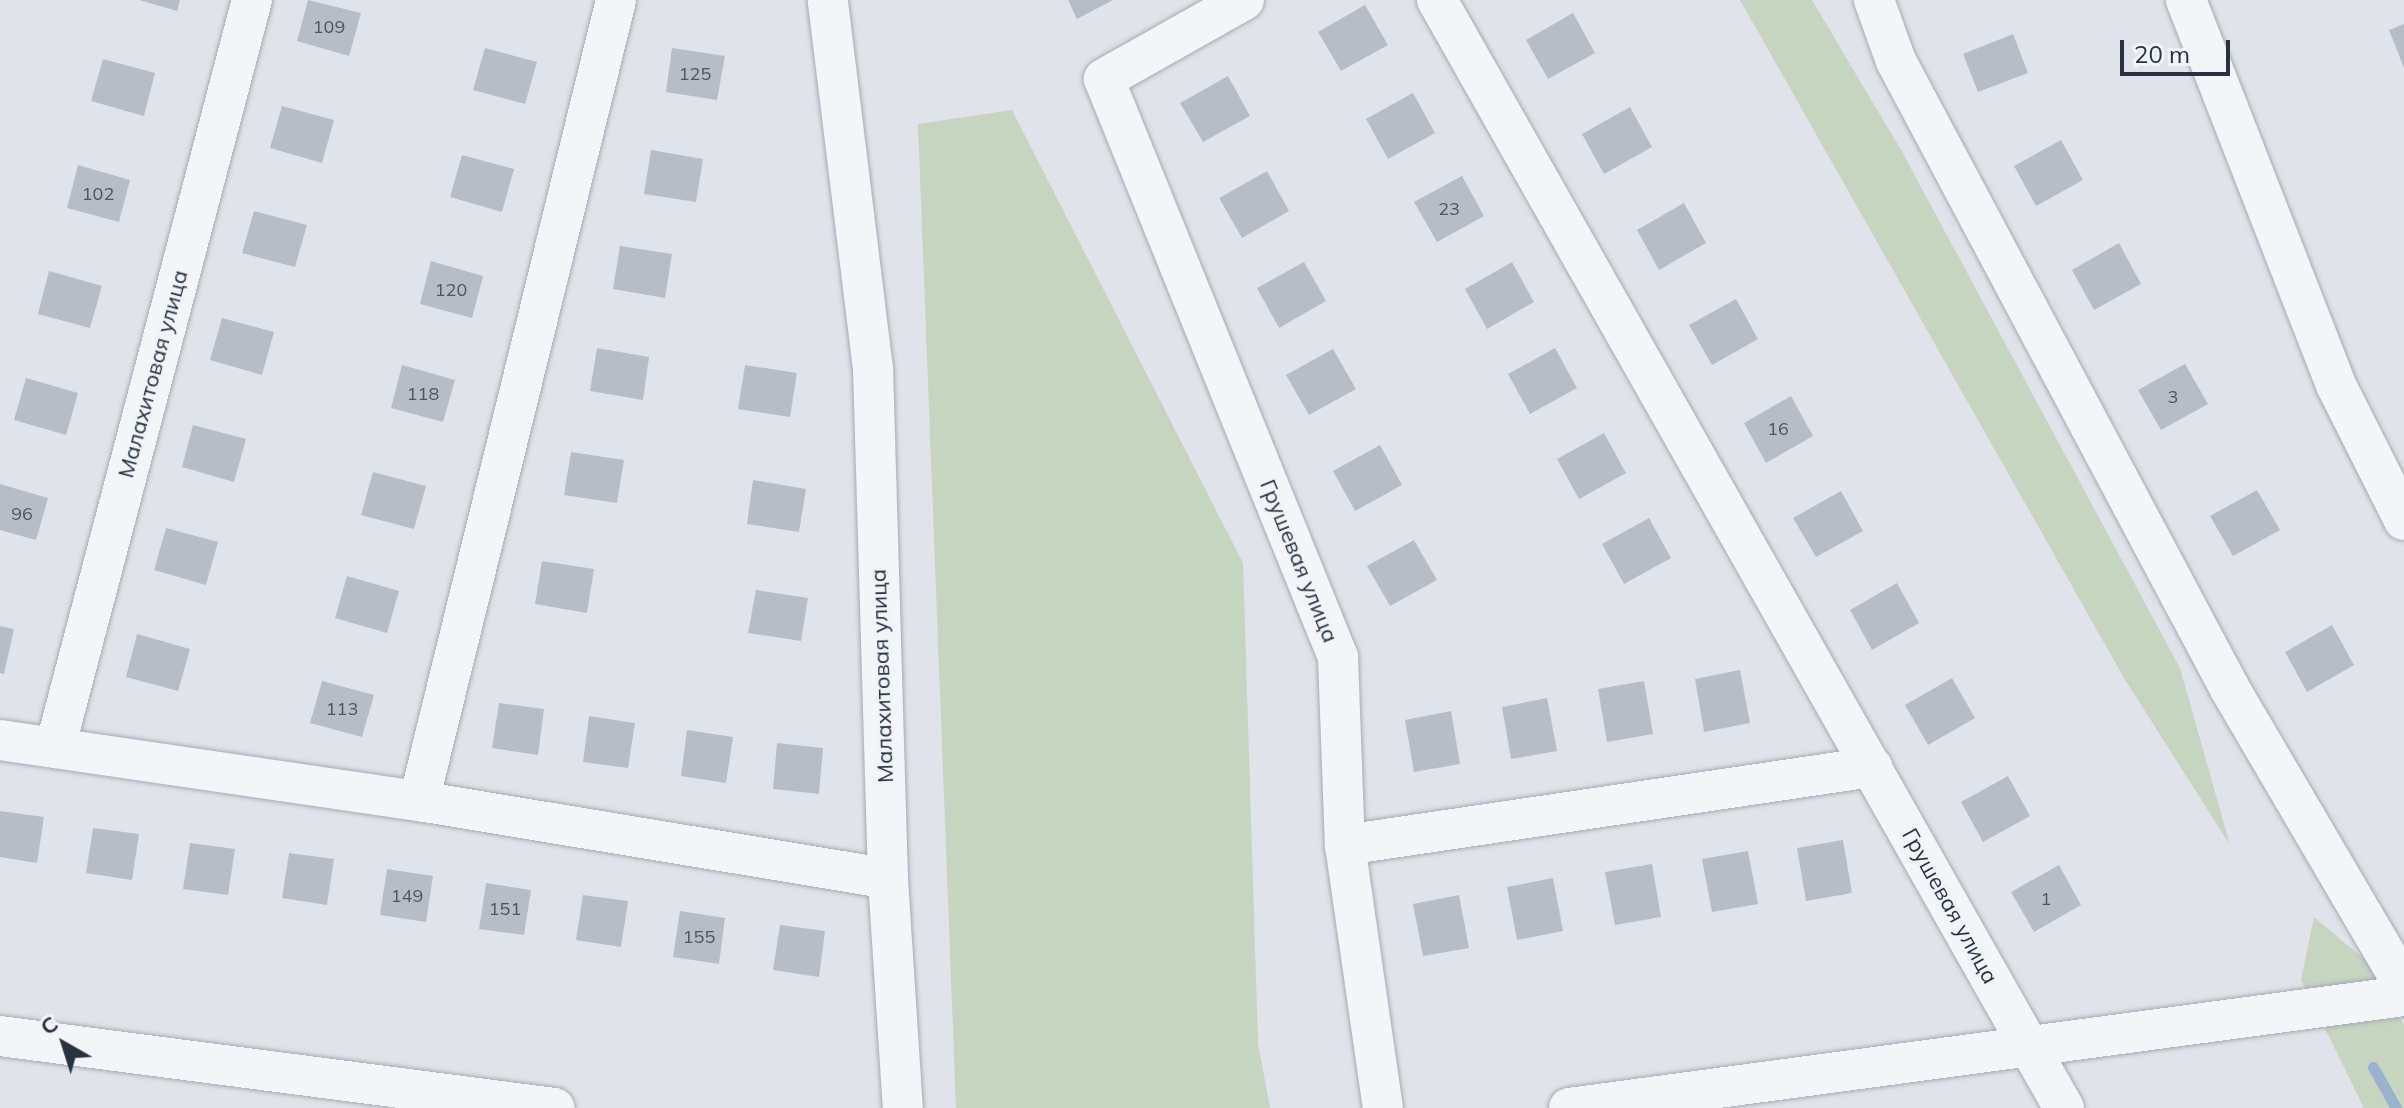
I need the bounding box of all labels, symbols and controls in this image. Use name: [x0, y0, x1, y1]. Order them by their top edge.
house number: 109: [313, 16, 345, 38]
scale bar: [2124, 24, 2234, 74]
text: 20 m: [2134, 39, 2190, 69]
house number: 125: [679, 63, 711, 85]
house number: 102: [82, 183, 114, 205]
house number: 23: [1438, 198, 1460, 220]
street label: Малахитовая улица: [113, 267, 193, 481]
house number: 120: [435, 279, 467, 301]
house number: 118: [407, 383, 439, 405]
house number: 3: [2168, 386, 2178, 408]
house number: 16: [1767, 418, 1789, 440]
street label: Грушевая улица: [1254, 476, 1344, 646]
house number: 96: [11, 503, 33, 525]
street label: Малахитовая улица: [865, 569, 899, 783]
house number: 113: [326, 698, 358, 720]
street label: Грушевая улица: [1896, 824, 2004, 988]
house number: 149: [391, 885, 423, 907]
house number: 1: [2041, 888, 2051, 910]
house number: 151: [489, 898, 521, 920]
house number: 155: [683, 926, 715, 948]
north arrow: [24, 1004, 104, 1084]
text: С: [34, 1010, 64, 1041]

